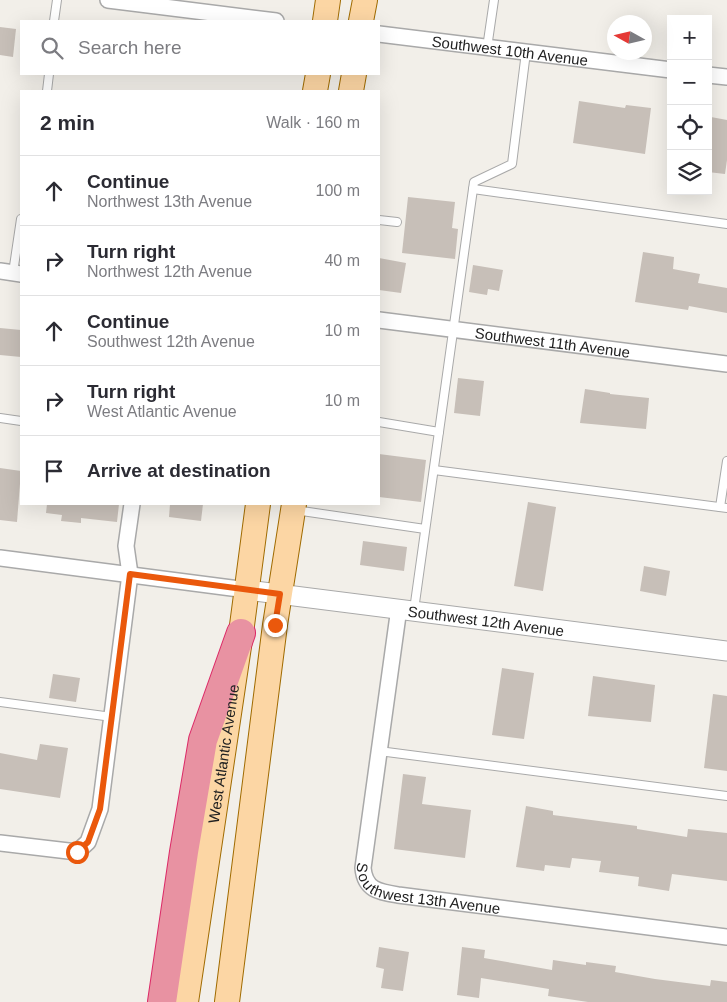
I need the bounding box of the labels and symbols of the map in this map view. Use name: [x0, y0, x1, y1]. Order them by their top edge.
north arrow: [607, 15, 652, 60]
street label: Southwest 10th Avenue: [431, 32, 589, 68]
street label: Southwest 11th Avenue: [474, 324, 631, 360]
street label: Southwest 12th Avenue: [407, 602, 565, 639]
route end: [264, 614, 287, 637]
street label: West Atlantic Avenue: [204, 683, 242, 824]
route start: [66, 841, 89, 864]
street label: Southwest 13th Avenue: [354, 862, 501, 916]

